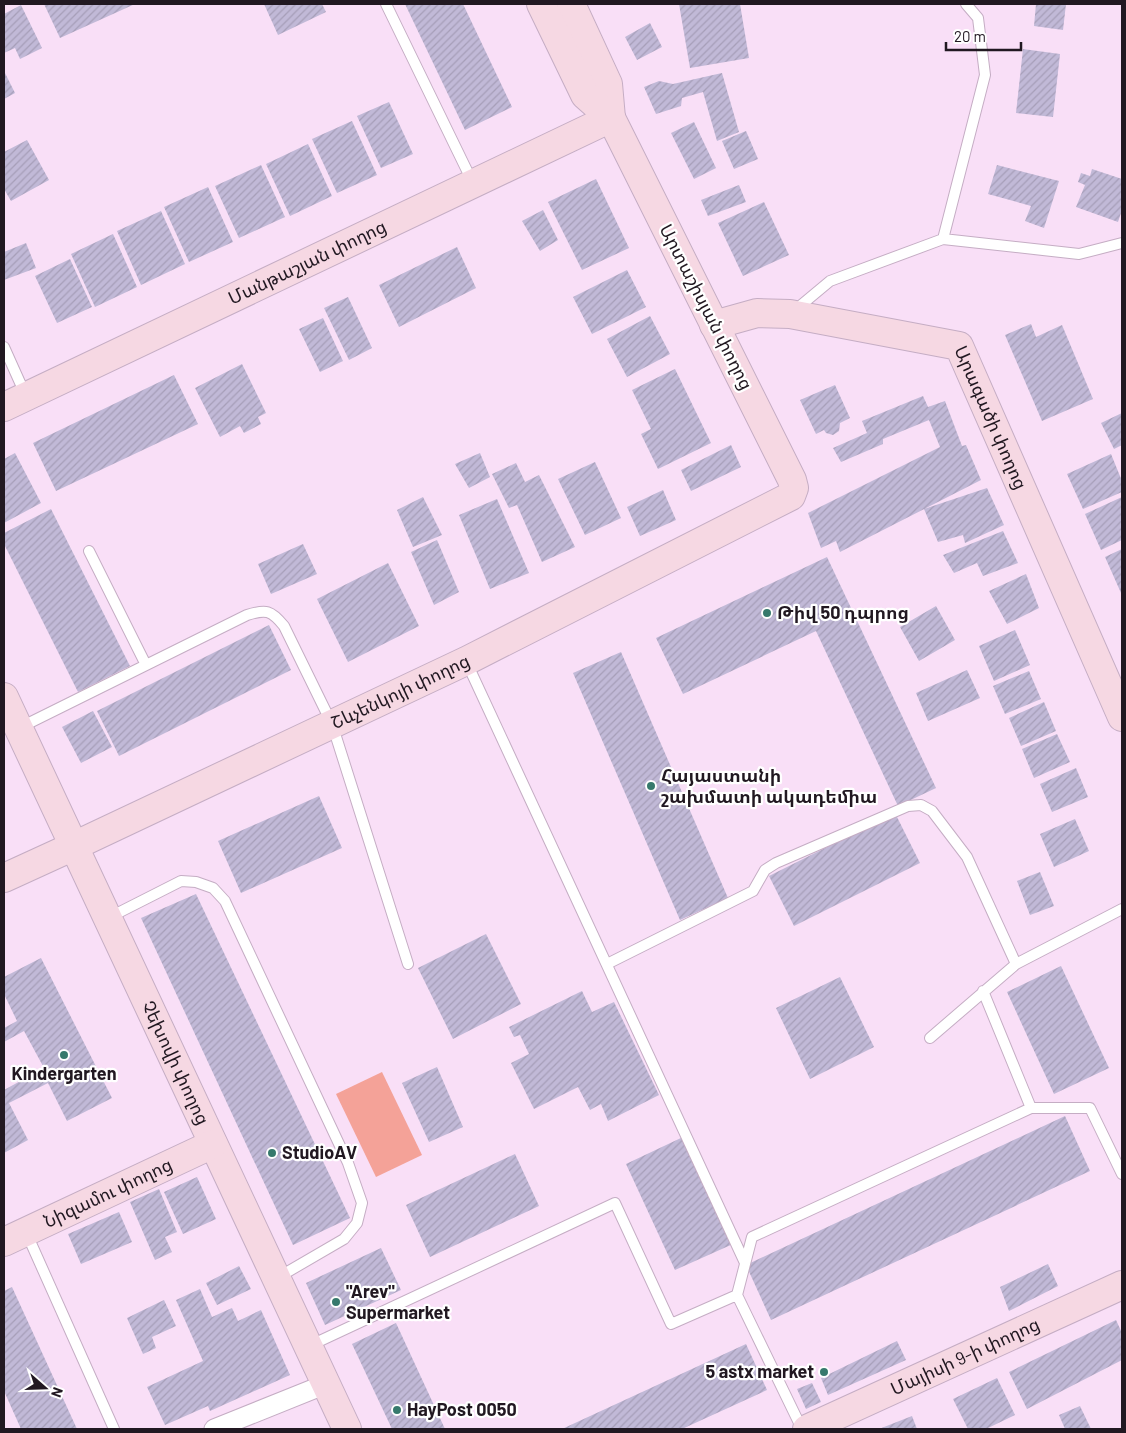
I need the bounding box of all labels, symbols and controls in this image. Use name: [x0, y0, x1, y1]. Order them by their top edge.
scale bar: [946, 20, 1021, 52]
text: 20 m: [954, 27, 986, 45]
street label: Մանթաշյան փողոց: [224, 215, 390, 309]
street label: Արտաշիսյան փողոց: [656, 220, 758, 393]
street label: Արագածի փողոց: [950, 342, 1033, 493]
place label: Թիվ 50 դպրոց: [777, 601, 909, 623]
marker: Թիվ 50 դպրոց: [761, 607, 773, 619]
street label: Շևչենկոյի փողոց: [327, 649, 473, 733]
place label: Հայաստանի շախմատի ակադեմիա: [661, 764, 877, 807]
marker: Հայաստանի շախմատի ակադեմիա: [645, 780, 657, 792]
street label: Չեխովի փողոց: [138, 997, 215, 1128]
marker: Kindergarten: [58, 1049, 70, 1061]
place label: Kindergarten: [11, 1062, 117, 1084]
place label: StudioAV: [282, 1141, 357, 1163]
marker: StudioAV: [266, 1147, 278, 1159]
street label: Նիզամու փողոց: [40, 1153, 176, 1232]
place label: "Arev" Supermarket: [346, 1280, 450, 1323]
marker: "Arev" Supermarket: [330, 1296, 342, 1308]
street label: Մայիսի 9-ի փողոց: [887, 1312, 1043, 1399]
place label: 5 astx market: [705, 1360, 814, 1382]
north arrow: [20, 1363, 70, 1413]
marker: 5 astx market: [818, 1366, 830, 1378]
text: N: [48, 1385, 67, 1400]
place label: HayPost 0050: [407, 1398, 517, 1420]
marker: HayPost 0050: [391, 1404, 403, 1416]

